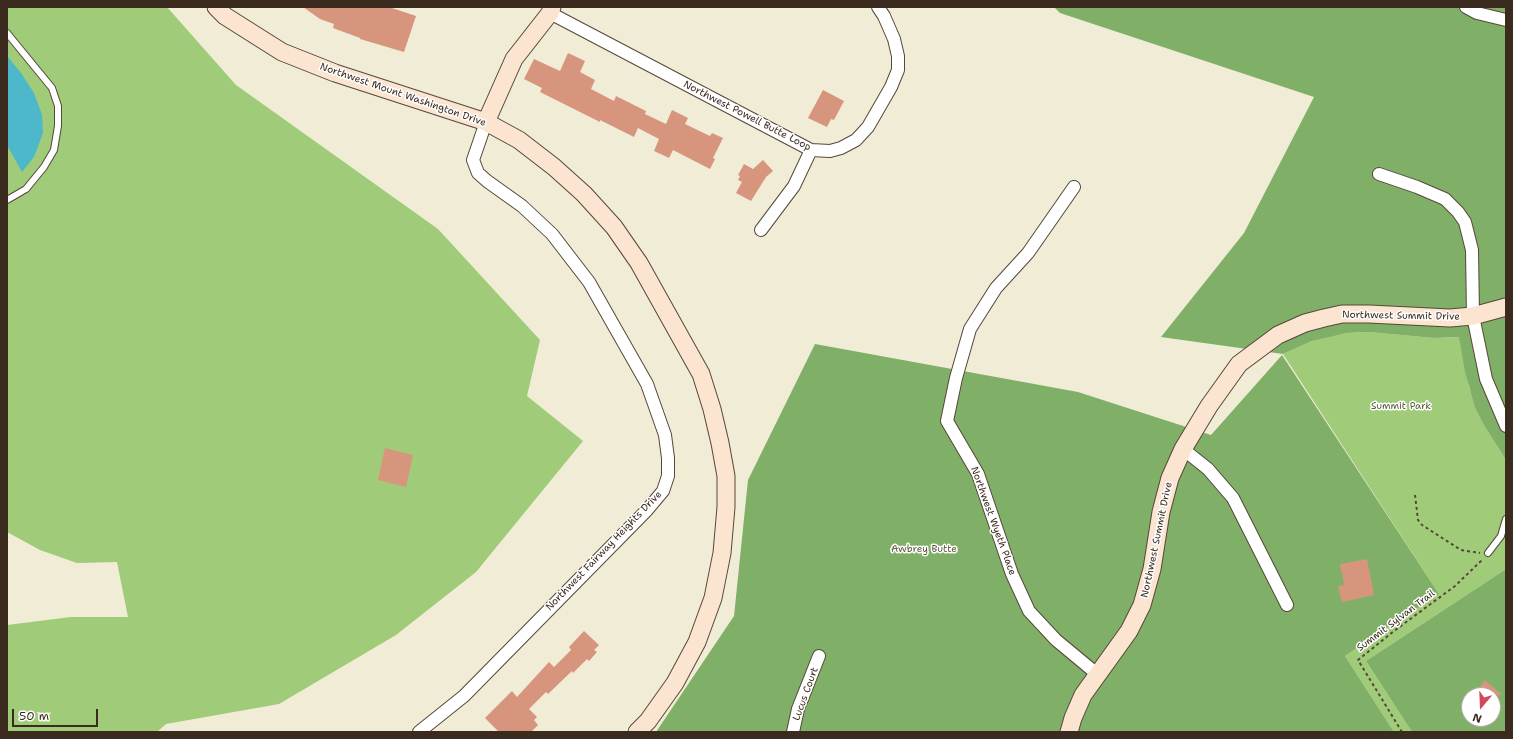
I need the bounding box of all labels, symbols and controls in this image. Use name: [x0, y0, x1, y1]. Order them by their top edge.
street label: Northwest Mount Washington Drive: [318, 61, 488, 129]
street label: Northwest Powell Butte Loop: [681, 79, 813, 153]
street label: Northwest Summit Drive: [1342, 309, 1460, 323]
park label: Summit Park: [1371, 400, 1431, 412]
street label: Northwest Wyeth Place: [968, 465, 1018, 577]
street label: Northwest Summit Drive: [1139, 481, 1175, 599]
street label: Northwest Fairway Heights Drive: [543, 489, 665, 613]
park label: Awbrey Butte: [891, 543, 957, 555]
street label: Summit Sylvan Trail: [1355, 588, 1437, 654]
street label: Lucus Court: [791, 666, 821, 722]
north arrow: [1461, 687, 1501, 727]
scale bar: [14, 701, 100, 727]
text: 50 m: [19, 708, 49, 724]
text: N: [1471, 709, 1484, 726]

